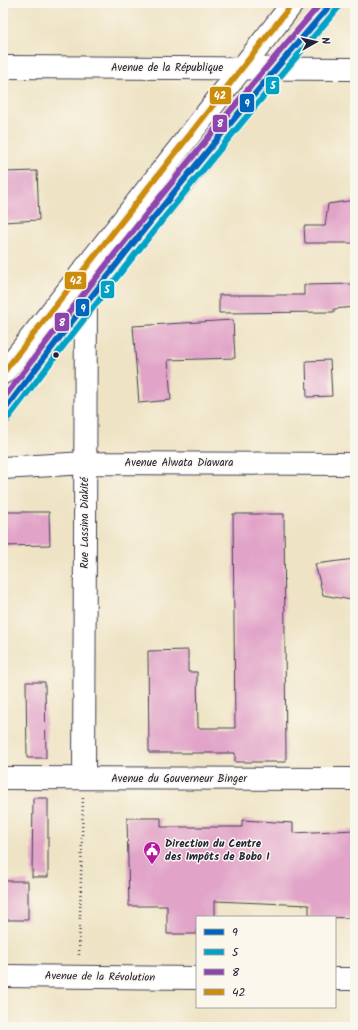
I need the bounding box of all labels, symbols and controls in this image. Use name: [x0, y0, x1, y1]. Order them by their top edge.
north arrow: [296, 22, 336, 62]
text: N: [316, 36, 334, 45]
street label: Avenue de la République: [111, 59, 223, 77]
line badge: 5: [265, 76, 280, 95]
text: 5: [269, 77, 277, 95]
line badge: 42: [209, 86, 232, 105]
text: 42: [214, 87, 226, 105]
line badge: 9: [239, 93, 255, 113]
text: 9: [244, 95, 250, 113]
line badge: 8: [212, 114, 228, 133]
text: 8: [217, 115, 224, 133]
line badge: 42: [64, 271, 87, 290]
text: 42: [70, 272, 82, 290]
line badge: 5: [100, 280, 115, 299]
text: 5: [103, 281, 111, 299]
line badge: 9: [75, 298, 90, 317]
text: 9: [80, 300, 86, 318]
line badge: 8: [54, 312, 70, 332]
text: 8: [59, 314, 66, 332]
unlabelled marker: [51, 350, 61, 360]
street label: Avenue Alwata Diawara: [125, 454, 233, 472]
street label: Rue Lassina Diakité: [76, 476, 94, 569]
street label: Avenue du Gouverneur Binger: [111, 770, 248, 788]
place label: Direction du Centre des Impôts de Bobo I: [165, 835, 270, 866]
public building icon: Direction du Centre des Impôts de Bobo I: [142, 840, 162, 865]
legend: [196, 916, 336, 1008]
text: 9: [232, 923, 238, 942]
text: 5: [232, 943, 240, 962]
text: 8: [232, 963, 240, 982]
street label: Avenue de la Révolution: [45, 967, 156, 987]
text: 42: [232, 983, 246, 1002]

